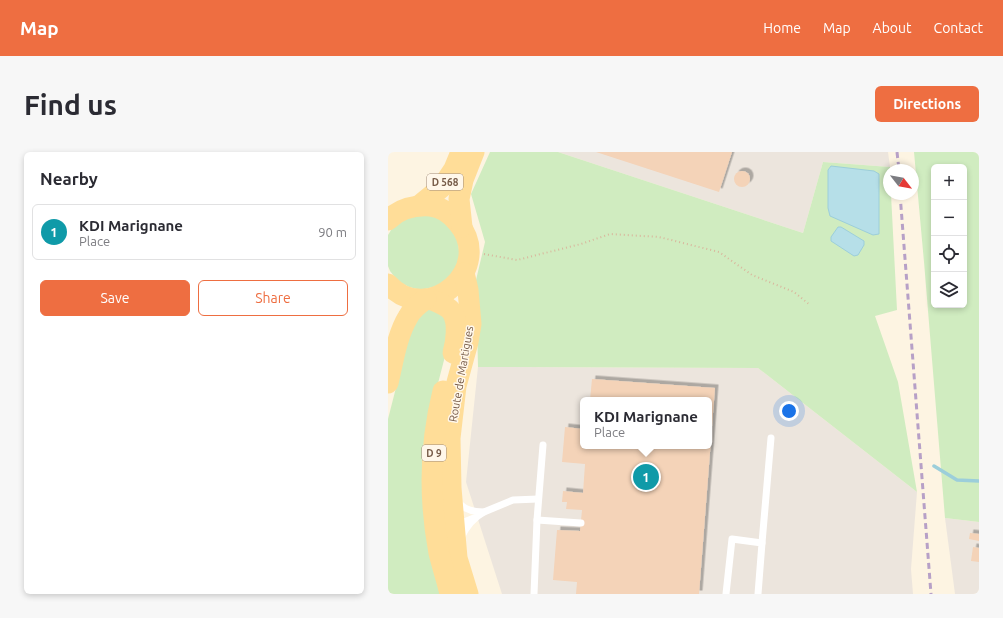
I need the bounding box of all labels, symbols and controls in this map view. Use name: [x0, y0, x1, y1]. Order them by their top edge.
text: Map: [20, 17, 59, 39]
text: Home: [763, 20, 801, 36]
text: Map: [823, 20, 851, 36]
text: About: [873, 20, 912, 36]
text: Contact: [934, 20, 983, 36]
button: Directions: [875, 86, 979, 122]
text: Find us: [24, 89, 117, 120]
north arrow: [883, 164, 919, 200]
map controls: [931, 164, 967, 308]
button: +: [931, 164, 967, 200]
text: Nearby: [40, 169, 98, 188]
road number: D 568: [427, 174, 463, 190]
button: −: [931, 200, 967, 236]
text: KDI Marignane: [79, 217, 183, 234]
text: 1: [50, 225, 58, 239]
text: 90 m: [318, 225, 347, 239]
text: Place: [79, 234, 110, 248]
button: locate: [931, 236, 967, 272]
button: layers: [931, 272, 967, 308]
button: Save: [40, 280, 190, 316]
button: Share: [198, 280, 348, 316]
street label: Route de Martigues: [447, 325, 475, 423]
popup: [580, 397, 712, 449]
your location: [779, 401, 799, 421]
text: KDI Marignane: [594, 408, 698, 425]
text: Place: [594, 425, 625, 439]
road number: D 9: [422, 445, 446, 461]
pin: 1: [633, 462, 659, 492]

